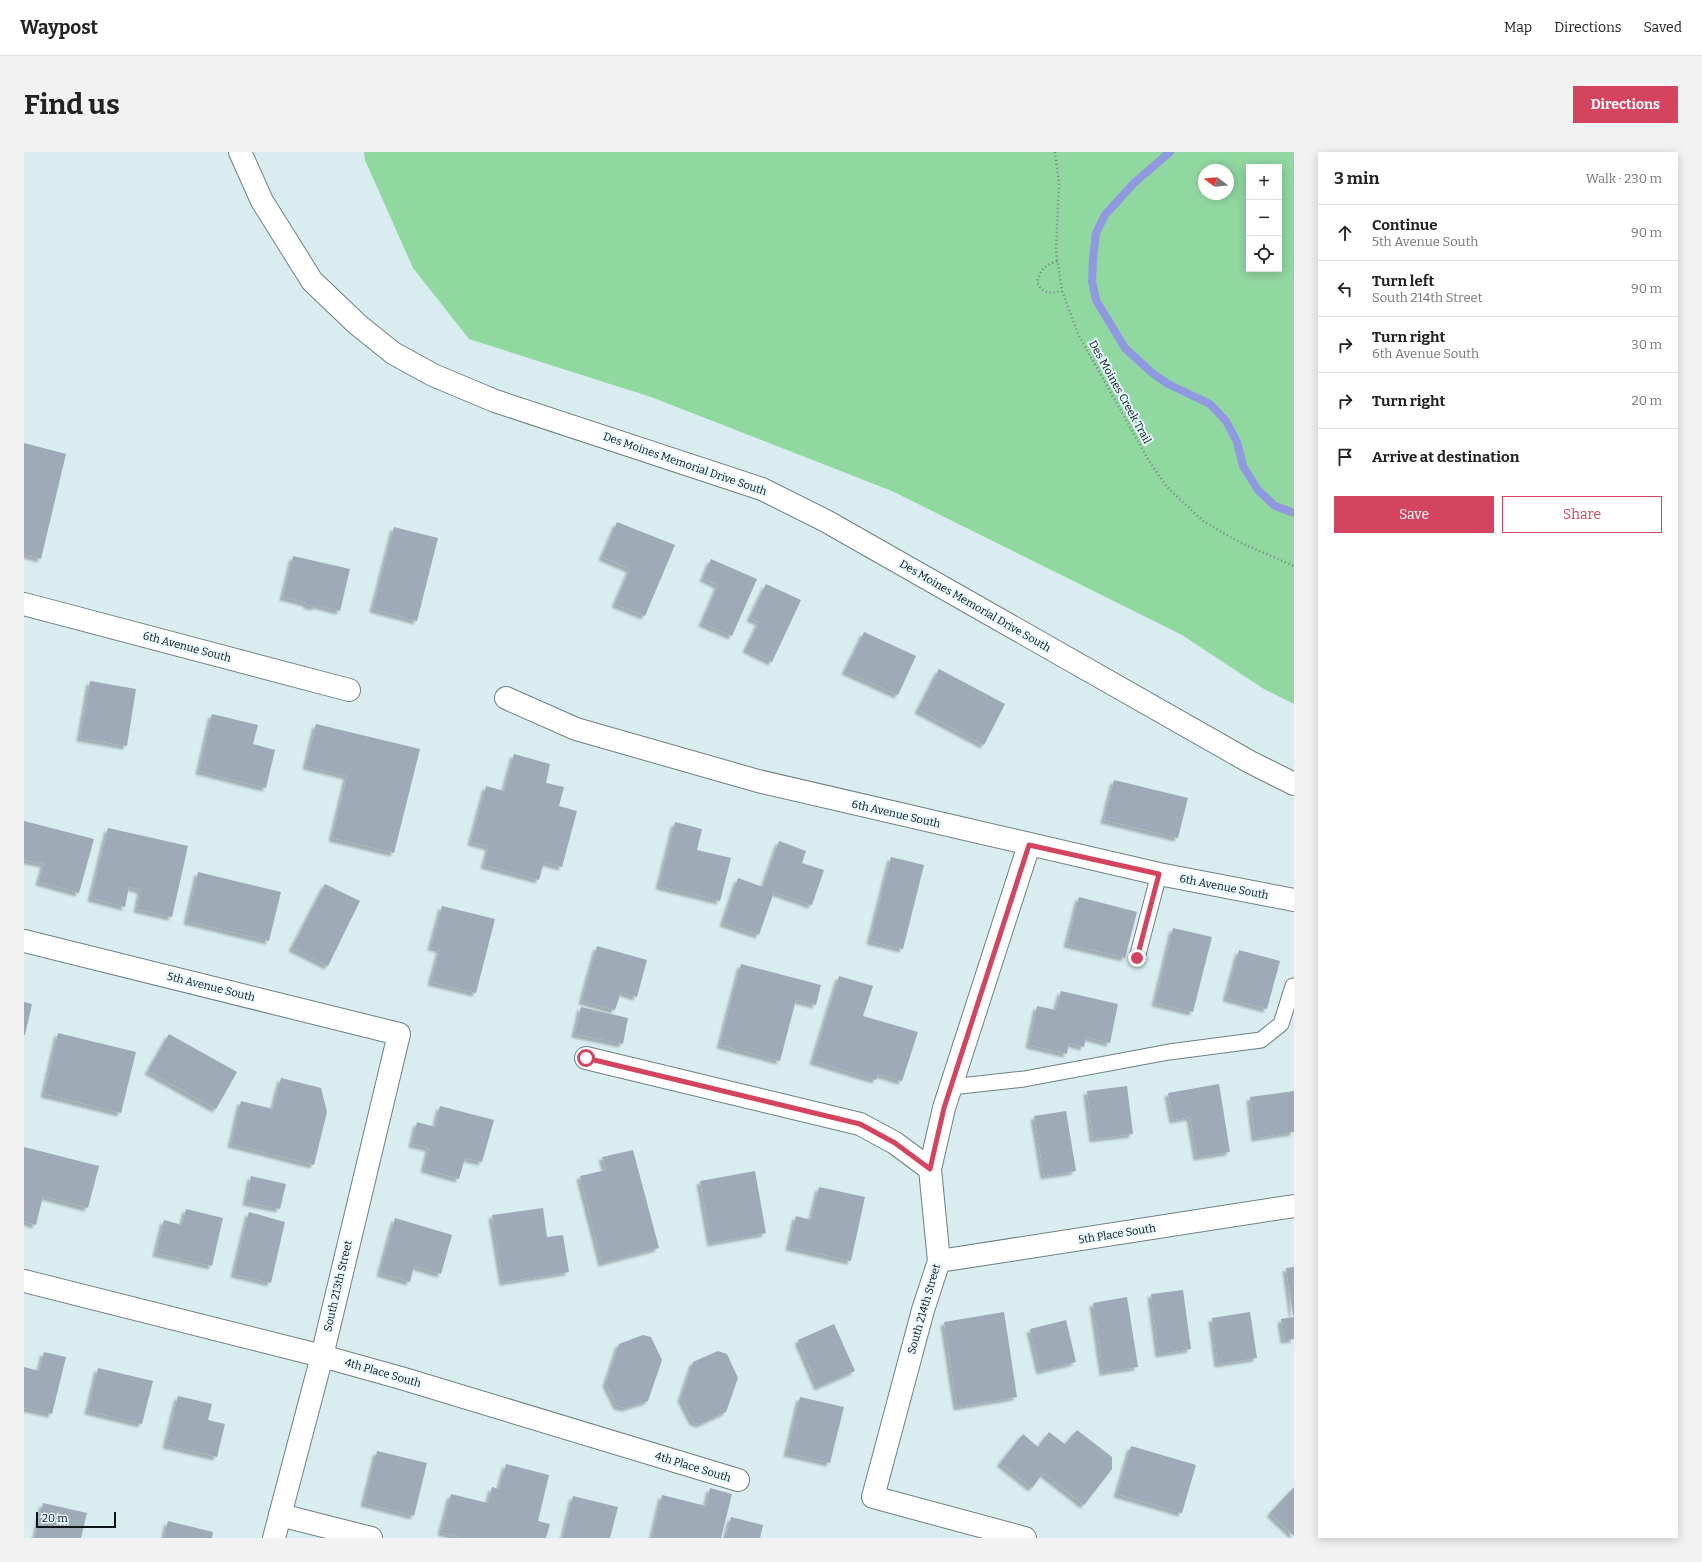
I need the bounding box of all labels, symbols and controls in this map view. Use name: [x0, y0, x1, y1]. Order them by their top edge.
text: Waypost: [20, 16, 98, 39]
text: Map: [1504, 19, 1532, 36]
text: Directions: [1554, 19, 1622, 36]
text: Saved: [1644, 19, 1682, 36]
button: Directions: [1573, 86, 1678, 123]
text: Find us: [24, 88, 120, 121]
north arrow: [1198, 164, 1234, 200]
map controls: [1246, 164, 1282, 272]
button: +: [1246, 164, 1282, 200]
text: 3 min: [1334, 168, 1379, 189]
text: Walk · 230 m: [1586, 171, 1662, 186]
button: −: [1246, 200, 1282, 236]
text: Continue: [1372, 216, 1438, 234]
icon: ahead: [1334, 222, 1356, 244]
text: 90 m: [1631, 225, 1662, 240]
text: 5th Avenue South: [1372, 234, 1478, 249]
button: locate: [1246, 236, 1282, 272]
text: Turn left: [1372, 272, 1434, 290]
icon: left: [1334, 278, 1356, 300]
text: 90 m: [1631, 281, 1662, 296]
text: South 214th Street: [1372, 290, 1482, 305]
text: Turn right: [1372, 328, 1445, 346]
icon: right: [1334, 334, 1356, 356]
text: 30 m: [1631, 337, 1662, 352]
street label: Des Moines Creek Trail: [1086, 338, 1154, 446]
text: 6th Avenue South: [1372, 346, 1479, 361]
icon: right: [1334, 390, 1356, 412]
text: Turn right: [1372, 392, 1445, 410]
text: 20 m: [1632, 393, 1662, 408]
street label: Des Moines Memorial Drive South: [601, 430, 769, 498]
icon: arrive: [1334, 446, 1356, 468]
text: Arrive at destination: [1372, 448, 1519, 466]
button: Save: [1334, 496, 1494, 533]
button: Share: [1502, 496, 1662, 533]
street label: Des Moines Memorial Drive South: [897, 557, 1053, 655]
street label: 6th Avenue South: [142, 629, 233, 665]
street label: 6th Avenue South: [850, 797, 942, 831]
street label: 6th Avenue South: [1178, 872, 1270, 902]
route end: [1128, 949, 1146, 967]
street label: 5th Avenue South: [166, 970, 256, 1004]
route start: [577, 1049, 595, 1067]
street label: 5th Place South: [1077, 1221, 1157, 1247]
street label: South 213th Street: [321, 1239, 355, 1333]
street label: South 214th Street: [905, 1262, 943, 1356]
street label: 4th Place South: [343, 1356, 423, 1390]
street label: 4th Place South: [653, 1449, 733, 1485]
scale bar: [36, 1510, 116, 1529]
text: 20 m: [42, 1512, 68, 1525]

